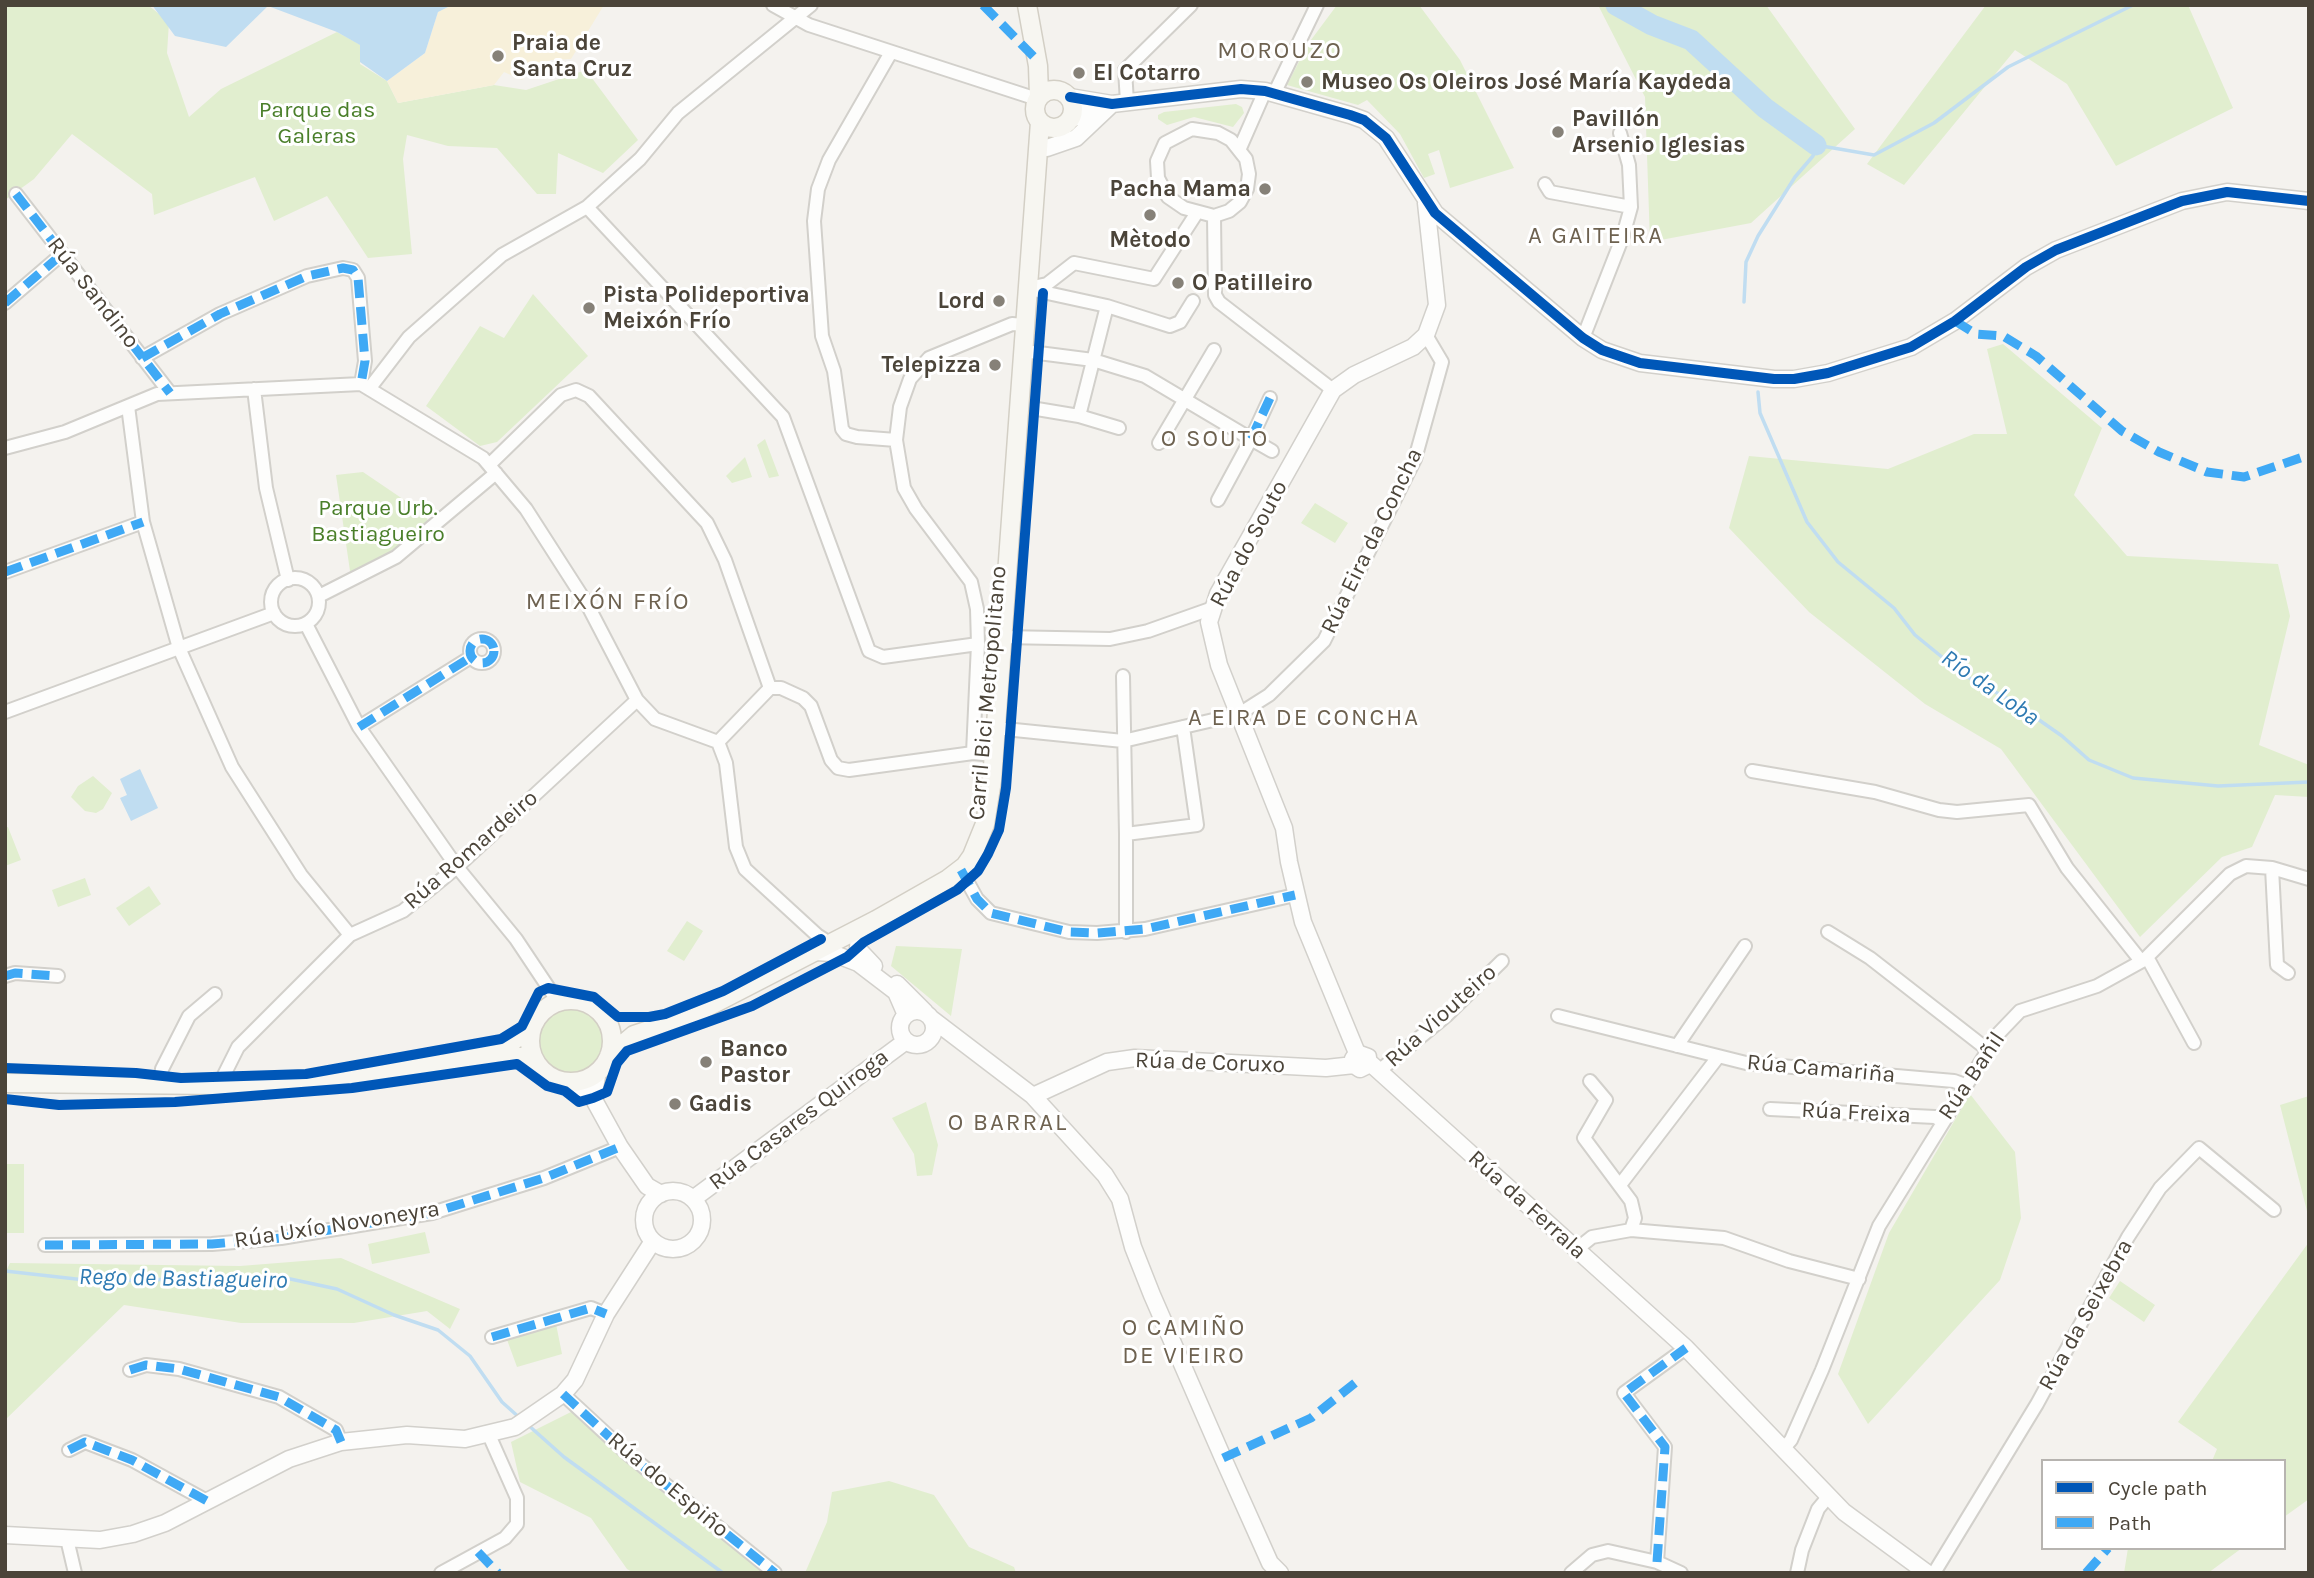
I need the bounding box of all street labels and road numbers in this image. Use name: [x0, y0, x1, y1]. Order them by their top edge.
street label: Rúa Sandino: [41, 232, 145, 354]
street label: Rúa Eira da Concha: [1315, 444, 1429, 638]
street label: Rúa do Souto: [1204, 476, 1294, 612]
street label: Carril Bici Metropolitano: [963, 565, 1013, 821]
street label: Rúa Romardeiro: [398, 784, 544, 916]
street label: Rúa Viouteiro: [1380, 959, 1502, 1073]
street label: Rúa Bañil: [1933, 1027, 2011, 1125]
street label: Rúa Casares Quiroga: [704, 1043, 894, 1197]
street label: Rúa de Coruxo: [1134, 1047, 1286, 1079]
street label: Rúa Camariña: [1746, 1049, 1896, 1089]
street label: Rúa Freixa: [1801, 1096, 1911, 1130]
street label: Rúa da Ferrala: [1462, 1145, 1592, 1265]
street label: Rúa Uxío Novoneyra: [232, 1195, 442, 1255]
street label: Rúa da Seixebra: [2033, 1235, 2139, 1395]
street label: Rúa do Espiño: [602, 1426, 734, 1544]

